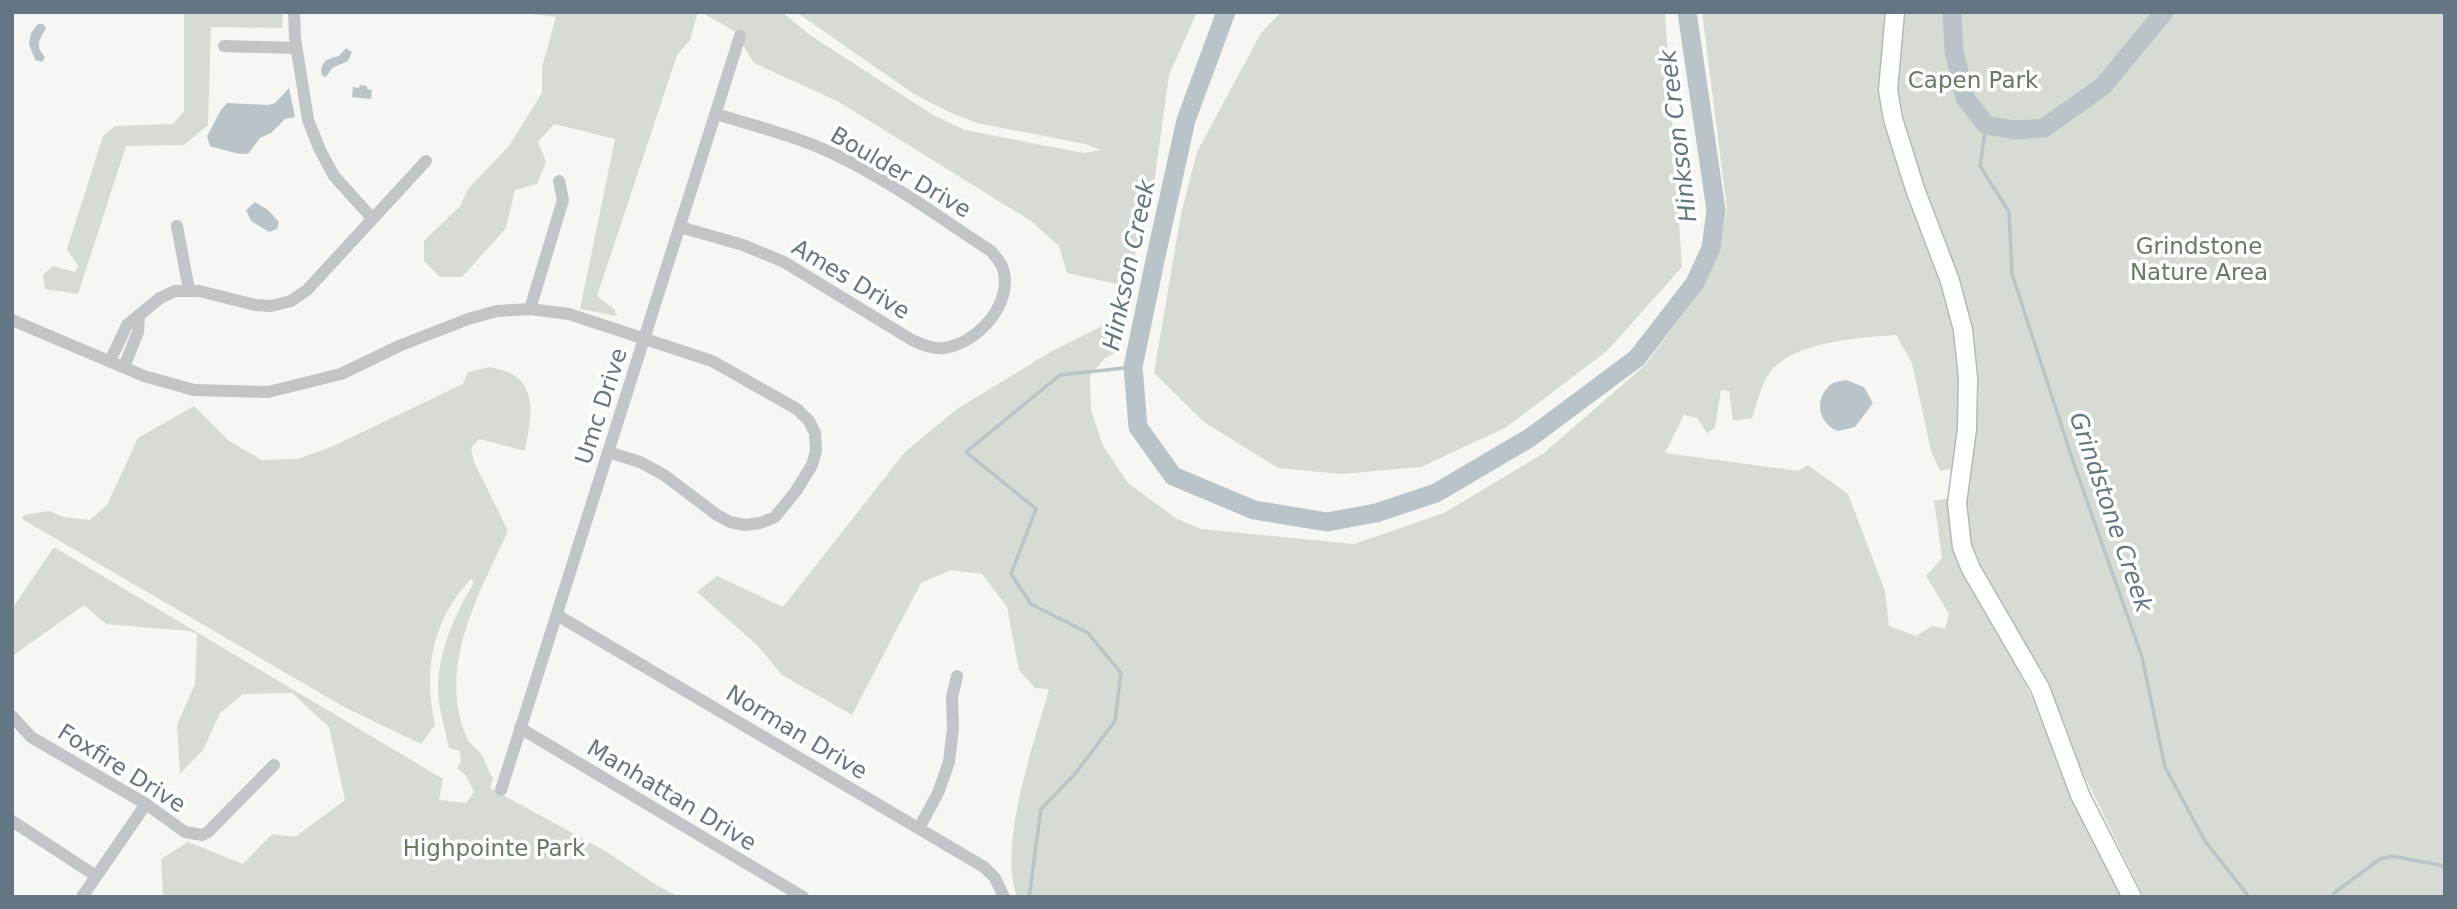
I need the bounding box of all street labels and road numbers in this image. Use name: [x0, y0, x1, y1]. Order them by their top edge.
street label: Boulder Drive: [826, 121, 976, 223]
street label: Ames Drive: [787, 234, 915, 324]
street label: Umc Drive: [570, 345, 632, 467]
street label: Norman Drive: [722, 680, 872, 784]
street label: Foxfire Drive: [53, 718, 191, 818]
street label: Manhattan Drive: [583, 734, 761, 856]

